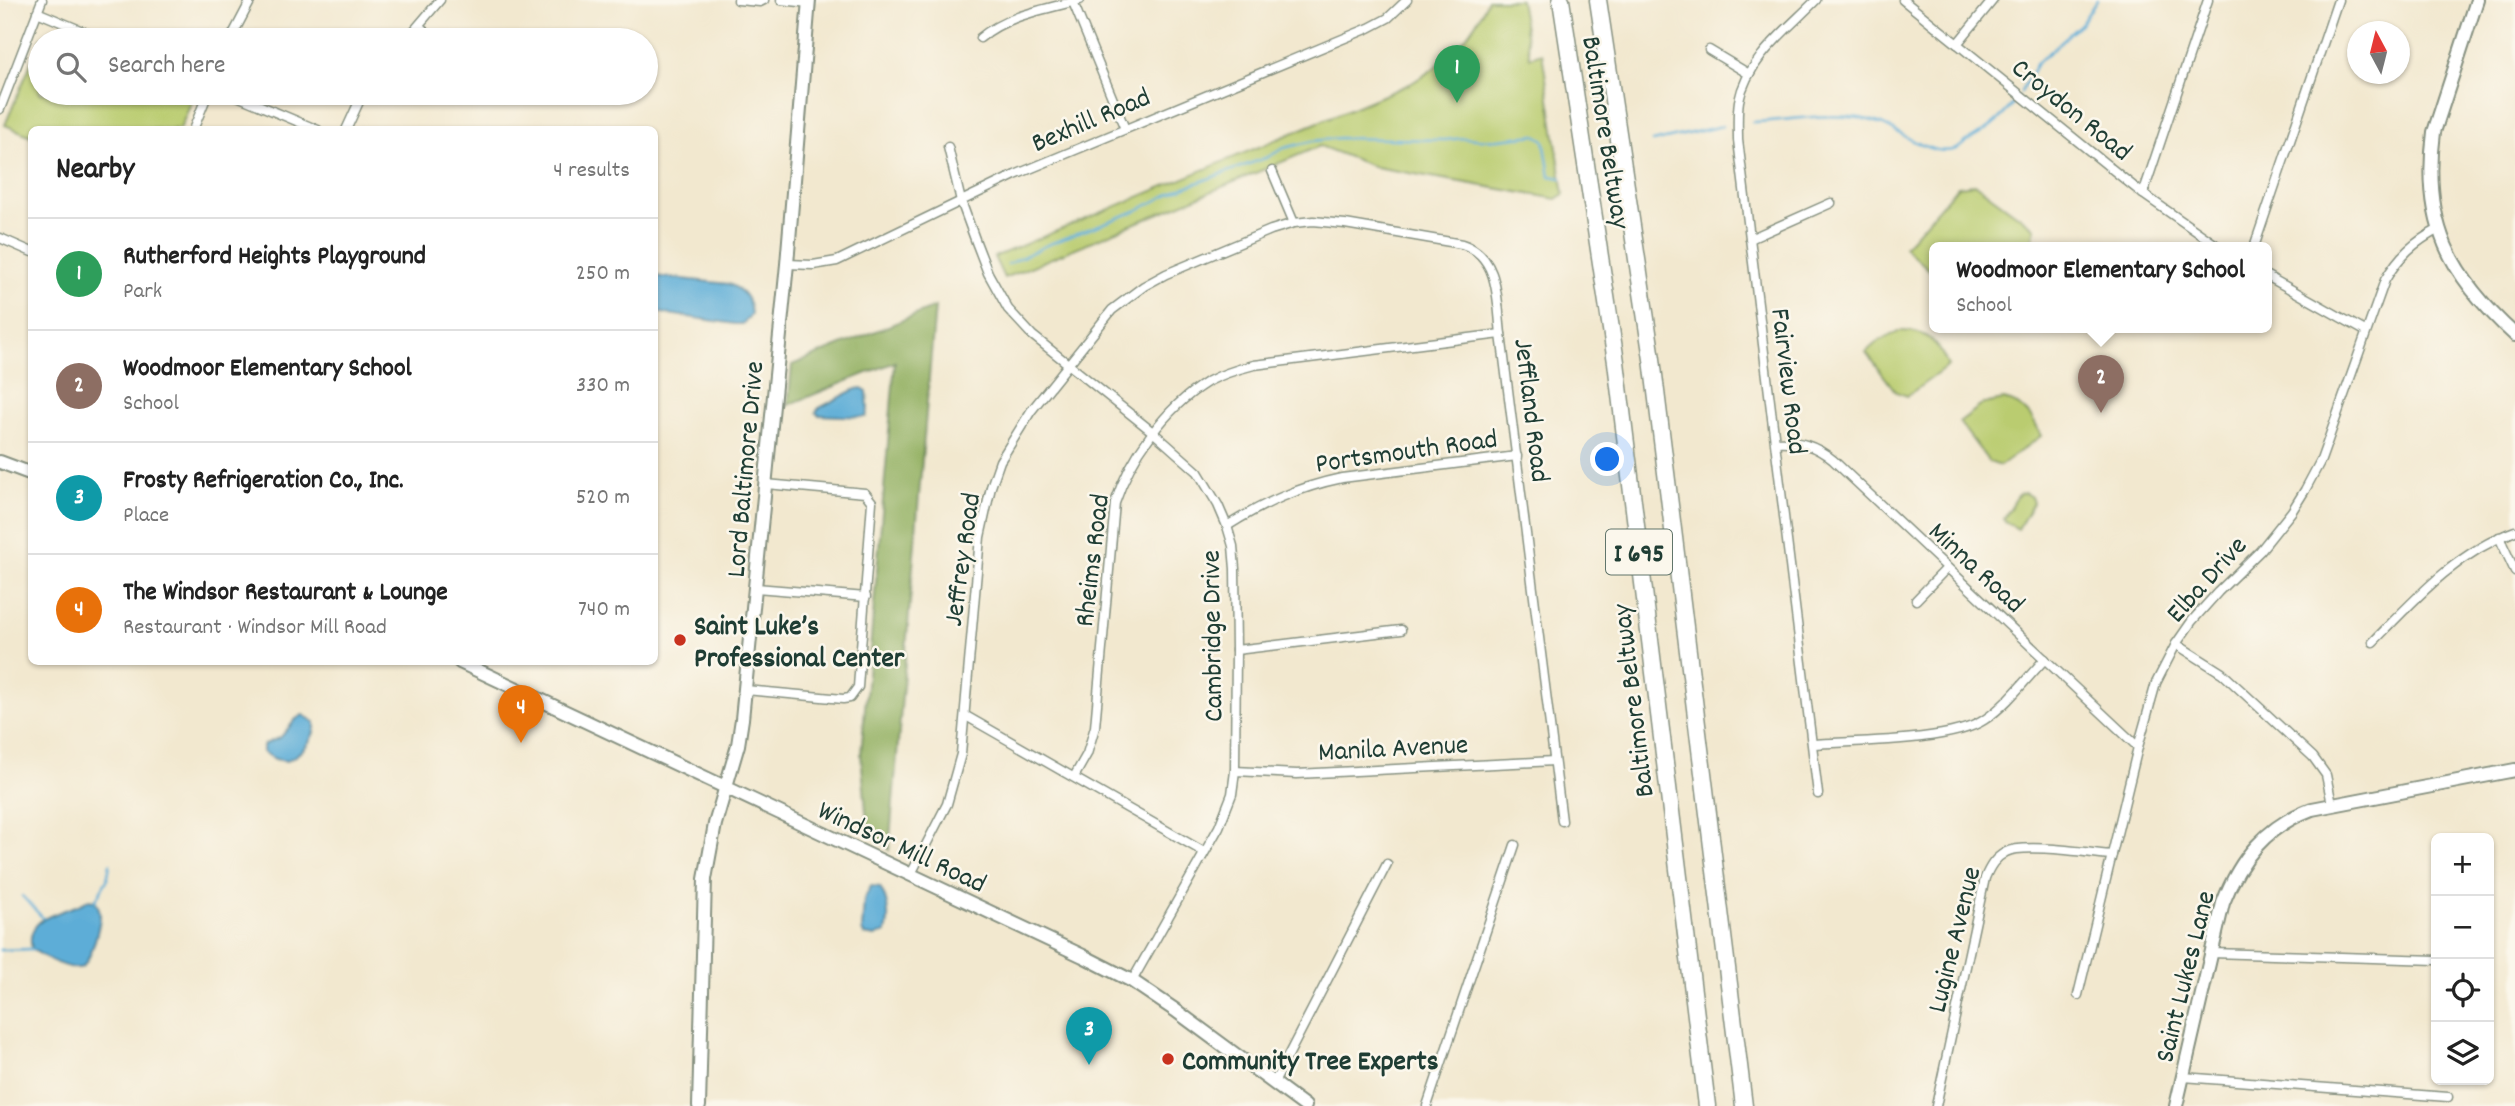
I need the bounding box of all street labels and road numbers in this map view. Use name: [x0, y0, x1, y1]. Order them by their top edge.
street label: Baltimore Beltway: [1568, 34, 1638, 233]
street label: Croydon Road: [2001, 51, 2139, 173]
street label: Bexhill Road: [1026, 80, 1158, 166]
street label: Fairview Road: [1757, 306, 1815, 457]
street label: Jeffland Road: [1500, 336, 1558, 485]
street label: Lord Baltimore Drive: [719, 360, 777, 579]
street label: Portsmouth Road: [1313, 421, 1500, 487]
street label: Jeffrey Road: [936, 490, 994, 629]
street label: Rheims Road: [1067, 492, 1123, 629]
street label: Minna Road: [1917, 514, 2032, 625]
street label: Elba Drive: [2159, 529, 2259, 634]
road number: I 695: [1606, 530, 1672, 574]
street label: Cambridge Drive: [1194, 550, 1236, 722]
street label: Baltimore Beltway: [1604, 601, 1668, 799]
street label: Manila Avenue: [1317, 727, 1469, 775]
street label: Windsor Mill Road: [810, 793, 992, 906]
street label: Lugine Avenue: [1919, 863, 1994, 1017]
street label: Saint Lukes Lane: [2147, 887, 2229, 1067]

